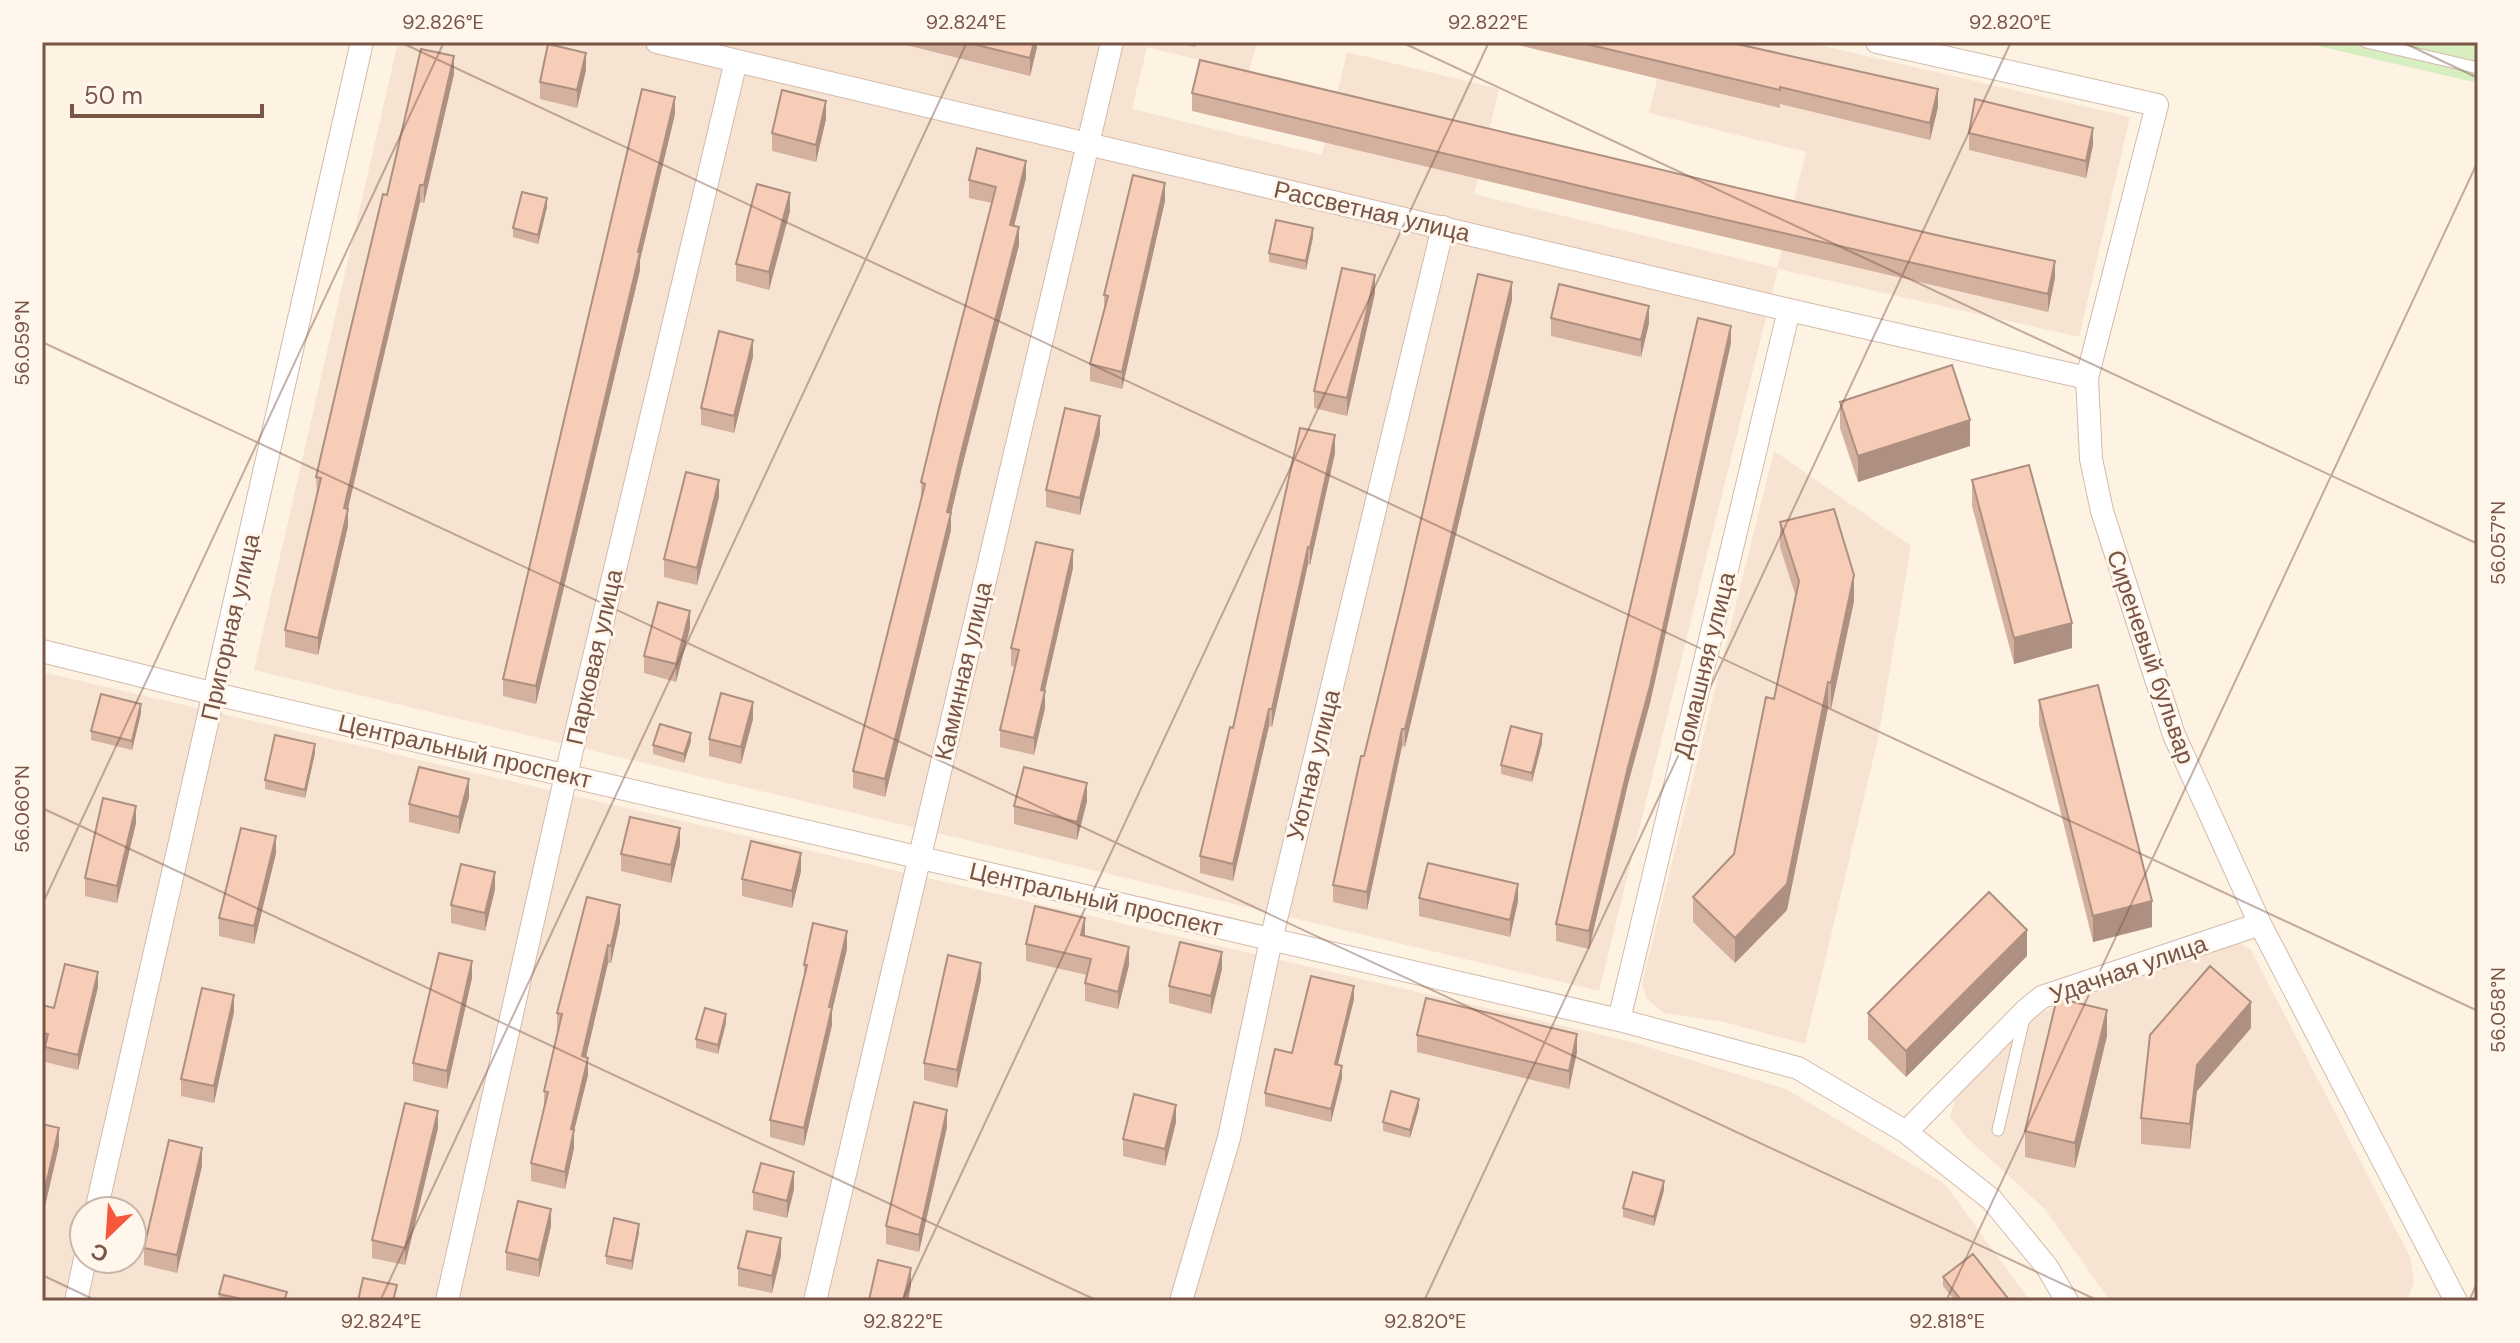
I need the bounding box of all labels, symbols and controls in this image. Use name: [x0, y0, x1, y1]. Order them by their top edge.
text: 92.826°E: [402, 9, 484, 35]
text: 92.824°E: [926, 9, 1007, 35]
text: 92.822°E: [1448, 9, 1528, 35]
text: 92.820°E: [1969, 9, 2051, 35]
scale bar: [72, 68, 262, 118]
text: 50 m: [84, 80, 143, 111]
street label: Рассветная улица: [1271, 173, 1474, 249]
text: 56.059°N: [9, 300, 35, 386]
text: 56.057°N: [2485, 501, 2511, 585]
street label: Пригорная улица: [193, 530, 267, 723]
street label: Сиреневый бульвар: [2100, 546, 2202, 768]
street label: Парковая улица: [559, 566, 629, 748]
street label: Домашняя улица: [1666, 568, 1742, 761]
street label: Каминная улица: [927, 578, 999, 763]
street label: Уютная улица: [1279, 686, 1347, 844]
street label: Центральный проспект: [335, 707, 595, 795]
text: 56.060°N: [9, 765, 35, 853]
street label: Центральный проспект: [966, 855, 1226, 943]
street label: Удачная улица: [2045, 927, 2211, 1010]
text: 56.058°N: [2485, 967, 2511, 1053]
north arrow: [68, 1195, 148, 1275]
text: С: [86, 1236, 113, 1269]
text: 92.824°E: [341, 1308, 422, 1334]
text: 92.822°E: [863, 1308, 943, 1334]
text: 92.820°E: [1384, 1308, 1466, 1334]
text: 92.818°E: [1909, 1308, 1985, 1334]

